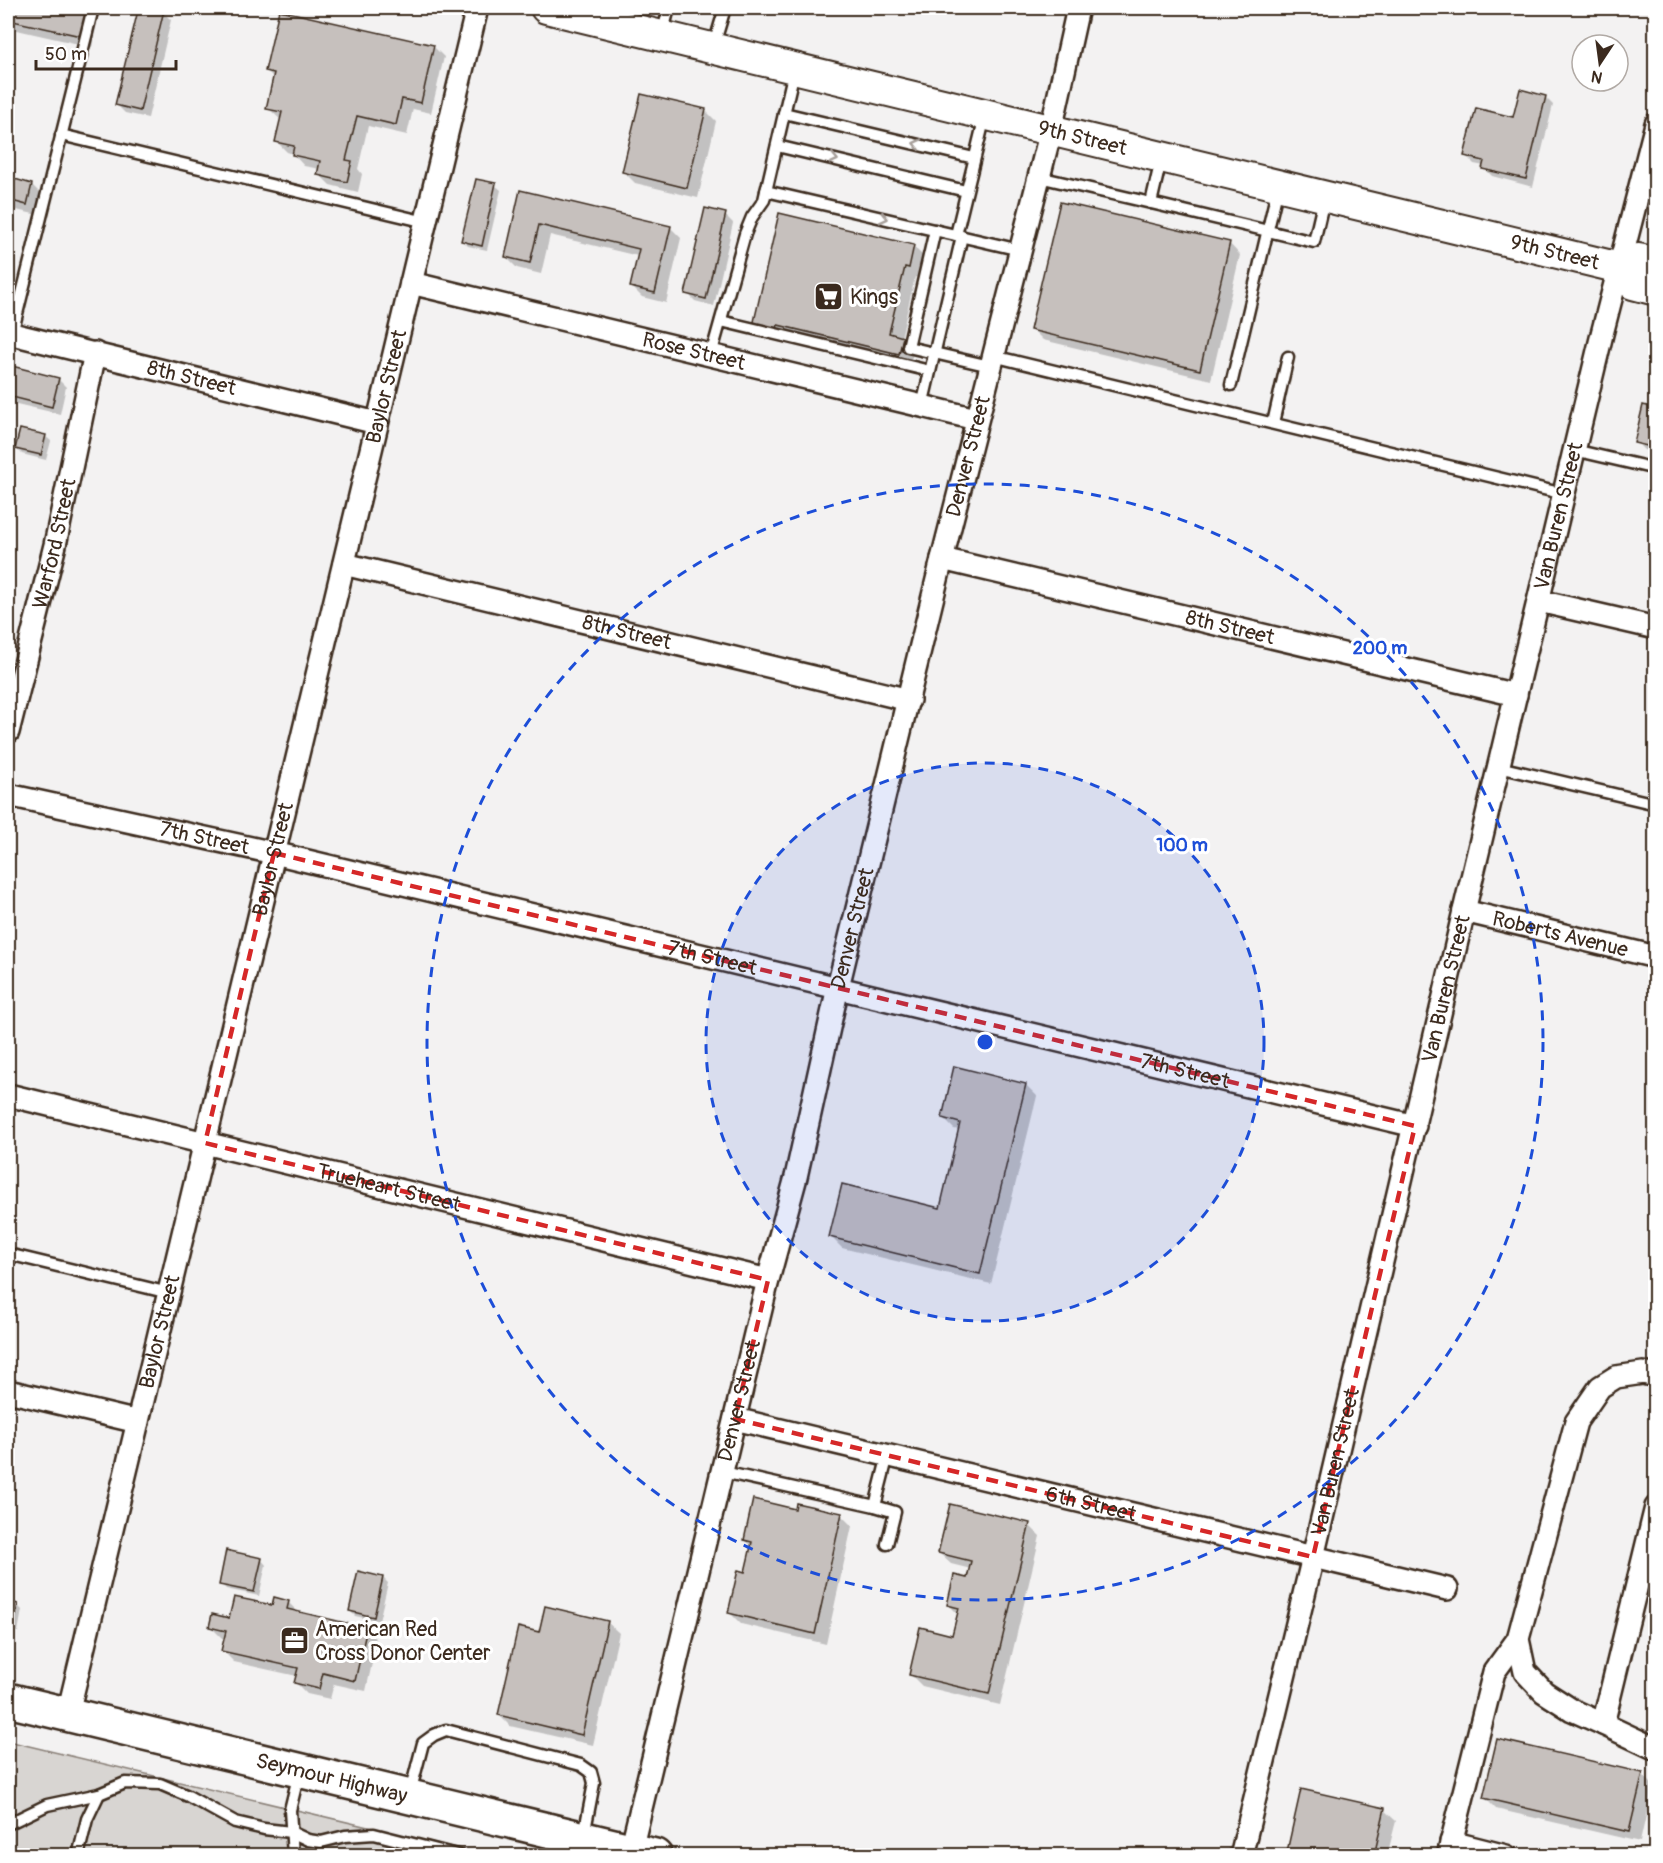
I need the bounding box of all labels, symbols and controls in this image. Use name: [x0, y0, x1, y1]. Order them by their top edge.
scale bar: [36, 33, 176, 71]
north arrow: [1570, 33, 1630, 93]
text: 50 m: [45, 43, 87, 66]
text: N: [1589, 66, 1604, 88]
street label: 9th Street: [1035, 114, 1130, 162]
one-way arrow: [912, 139, 922, 152]
one-way arrow: [828, 152, 838, 165]
one-way arrow: [879, 211, 889, 224]
street label: 9th Street: [1508, 228, 1603, 276]
supermarket icon: Kings: [813, 281, 845, 313]
place label: Kings: [850, 284, 899, 311]
street label: Rose Street: [640, 326, 749, 377]
street label: Baylor Street: [360, 327, 413, 446]
street label: 8th Street: [144, 354, 239, 402]
street label: Denver Street: [940, 392, 997, 520]
street label: Van Buren Street: [1528, 439, 1589, 593]
street label: Warford Street: [26, 476, 82, 611]
street label: 8th Street: [1183, 604, 1278, 651]
street label: 8th Street: [580, 608, 675, 656]
text: 200 m: [1353, 637, 1407, 660]
street label: Baylor Street: [246, 799, 300, 919]
street label: 7th Street: [157, 815, 252, 861]
text: 100 m: [1156, 834, 1208, 857]
street label: Denver Street: [825, 864, 880, 992]
street label: Roberts Avenue: [1490, 905, 1631, 963]
street label: Van Buren Street: [1415, 912, 1476, 1066]
street label: 7th Street: [665, 934, 760, 982]
centre of rings: [975, 1032, 995, 1052]
street label: 7th Street: [1138, 1047, 1233, 1095]
street label: Trueheart Street: [314, 1157, 464, 1218]
street label: Baylor Street: [133, 1272, 186, 1391]
street label: Denver Street: [711, 1337, 767, 1464]
street label: Van Buren Street: [1305, 1385, 1366, 1539]
street label: 6th Street: [1043, 1480, 1139, 1528]
place label: American Red Cross Donor Center: [315, 1616, 491, 1667]
office icon: American Red Cross Donor Center: [278, 1625, 310, 1657]
street label: Seymour Highway: [253, 1747, 410, 1809]

